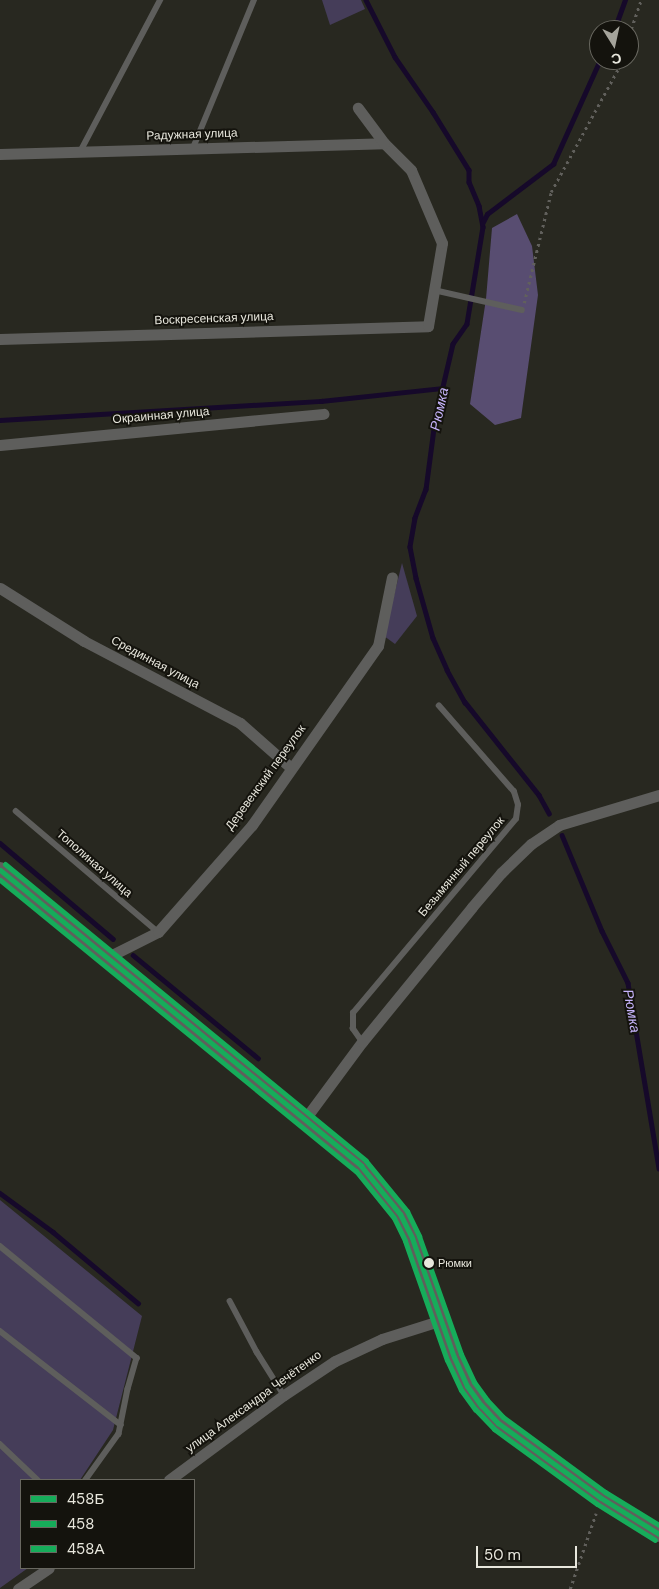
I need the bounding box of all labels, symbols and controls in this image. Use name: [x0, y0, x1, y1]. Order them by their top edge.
north arrow: [589, 20, 639, 70]
text: С: [610, 49, 623, 69]
street label: Радужная улица: [146, 126, 238, 144]
street label: Воскресенская улица: [154, 310, 274, 328]
water label: Рюмка: [426, 386, 452, 432]
street label: Окраинная улица: [112, 405, 210, 427]
street label: Срединная улица: [108, 634, 202, 692]
street label: Деревенский переулок: [223, 723, 309, 833]
street label: Безымянный переулок: [416, 814, 508, 920]
street label: Тополиная улица: [53, 827, 135, 901]
water label: Рюмка: [620, 988, 644, 1034]
place label: Рюмки: [438, 1256, 472, 1270]
marker: Рюмки: [424, 1258, 434, 1268]
street label: улица Александра Чечётенко: [183, 1348, 325, 1456]
legend: [20, 1479, 195, 1569]
text: 458Б: [67, 1489, 104, 1509]
text: 458: [67, 1514, 94, 1534]
scale bar: [479, 1536, 580, 1568]
text: 458А: [67, 1539, 104, 1559]
text: 50 m: [484, 1545, 521, 1565]

